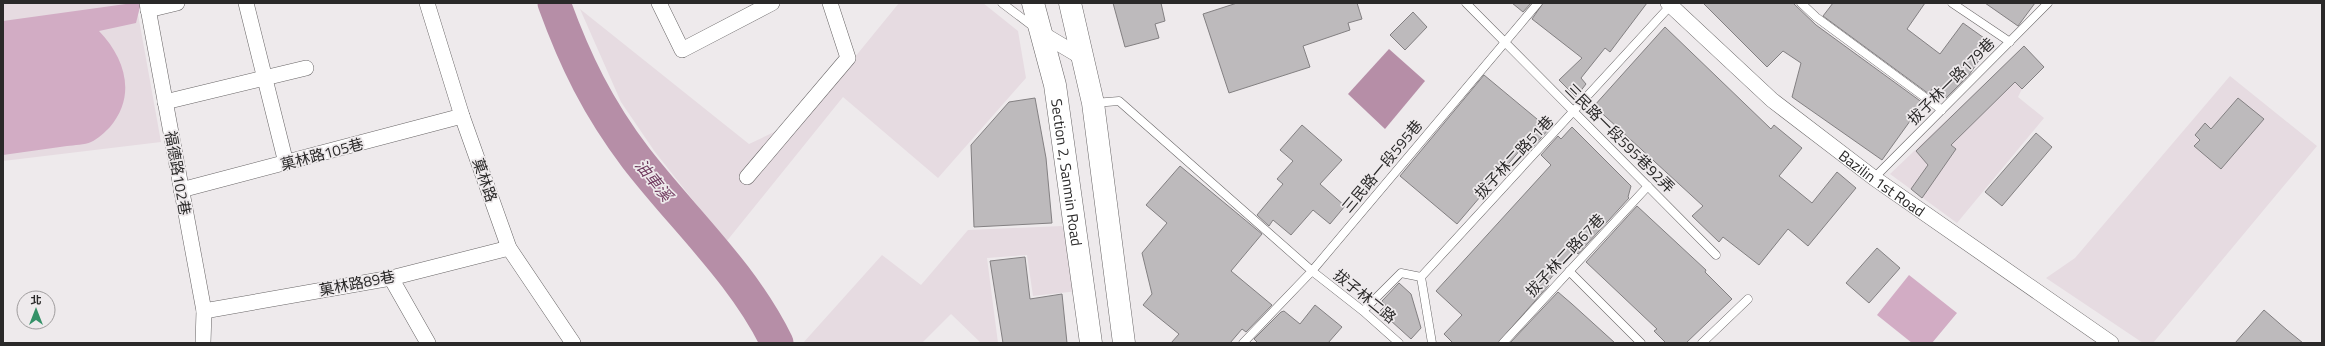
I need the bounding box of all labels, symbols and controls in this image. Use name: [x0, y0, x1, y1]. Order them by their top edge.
street label: 拔子林一路179巷: [1902, 32, 2000, 130]
street label: 三民路一段595巷92弄: [1560, 78, 1680, 198]
street label: Section 2, Sanmin Road: [1046, 97, 1089, 247]
street label: 拔子林二路51巷: [1469, 110, 1559, 204]
street label: 三民路一段595巷: [1336, 114, 1428, 218]
street label: 福德路102巷: [159, 129, 197, 217]
street label: 菓林路105巷: [278, 132, 366, 176]
street label: Bazilin 1st Road: [1834, 144, 1930, 222]
water label: 油車溪: [630, 154, 680, 208]
street label: 菓林路: [467, 155, 503, 205]
street label: 拔子林二路67巷: [1520, 208, 1610, 302]
street label: 拔子林二路: [1329, 263, 1401, 329]
street label: 菓林路89巷: [317, 264, 397, 302]
north arrow: [16, 290, 56, 330]
text: 北: [31, 292, 42, 308]

